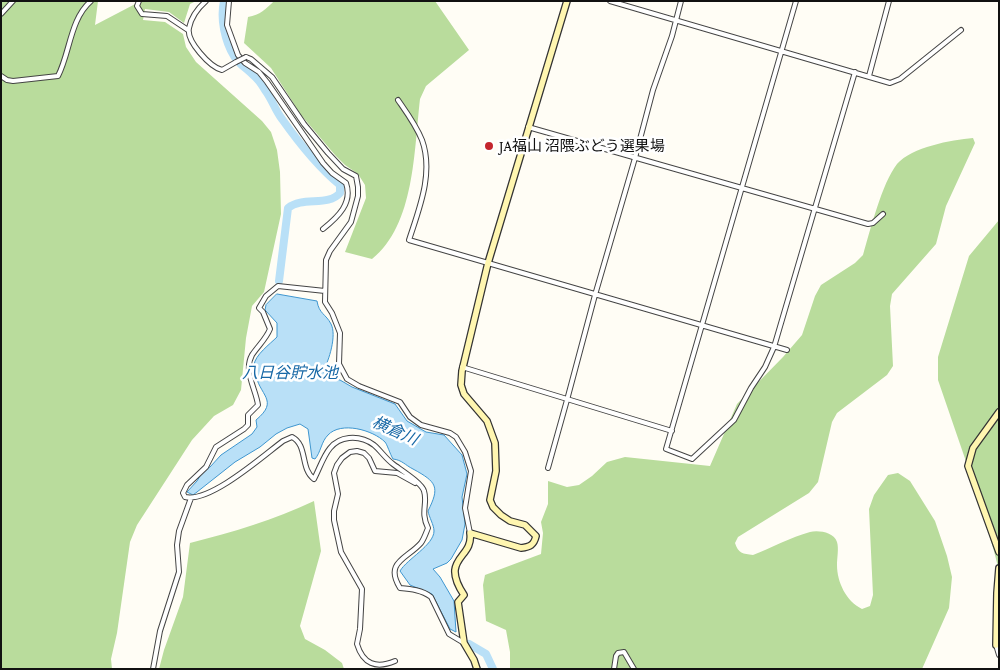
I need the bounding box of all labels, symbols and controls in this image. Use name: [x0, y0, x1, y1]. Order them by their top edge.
place label: JA福山 沼隈ぶどう選果場: [499, 137, 665, 155]
marker: JA福山 沼隈ぶどう選果場: [483, 140, 495, 152]
water label: 八日谷貯水池: [242, 363, 338, 383]
water label: 横倉川: [369, 412, 421, 450]

